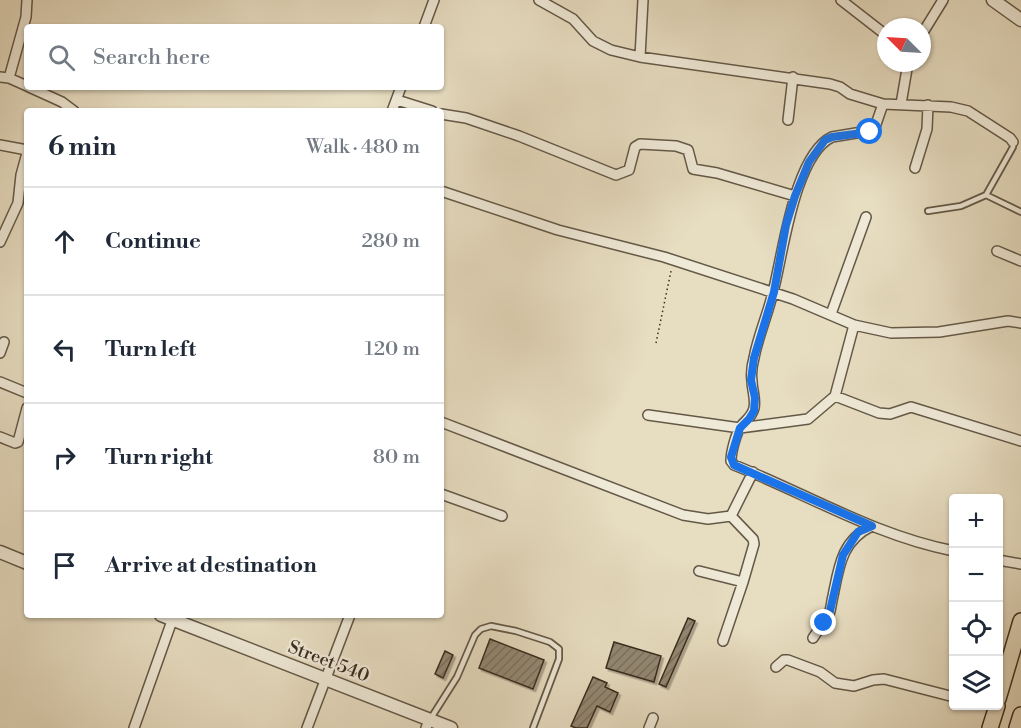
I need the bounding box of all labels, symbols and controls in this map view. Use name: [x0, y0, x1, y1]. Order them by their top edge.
north arrow: [877, 18, 931, 72]
search box: [24, 24, 444, 90]
icon: search: [45, 41, 78, 74]
text: Search here: [93, 44, 210, 71]
route start: [856, 118, 882, 144]
text: 6 min: [48, 131, 116, 163]
text: Walk · 480 m: [306, 135, 420, 160]
icon: ahead: [48, 225, 81, 258]
text: Continue: [105, 228, 201, 255]
text: 280 m: [361, 229, 420, 254]
icon: left: [48, 333, 81, 366]
text: Turn left: [105, 336, 196, 363]
text: 120 m: [365, 337, 420, 362]
icon: right: [48, 441, 81, 474]
text: Turn right: [105, 444, 213, 471]
text: 80 m: [373, 445, 420, 470]
map controls: [949, 494, 1003, 710]
button: +: [949, 494, 1003, 548]
button: −: [949, 548, 1003, 602]
icon: arrive: [48, 549, 81, 582]
text: Arrive at destination: [105, 552, 317, 579]
button: locate: [949, 602, 1003, 656]
route end: [810, 609, 836, 635]
street label: Street 540: [285, 635, 373, 688]
button: layers: [949, 656, 1003, 710]

